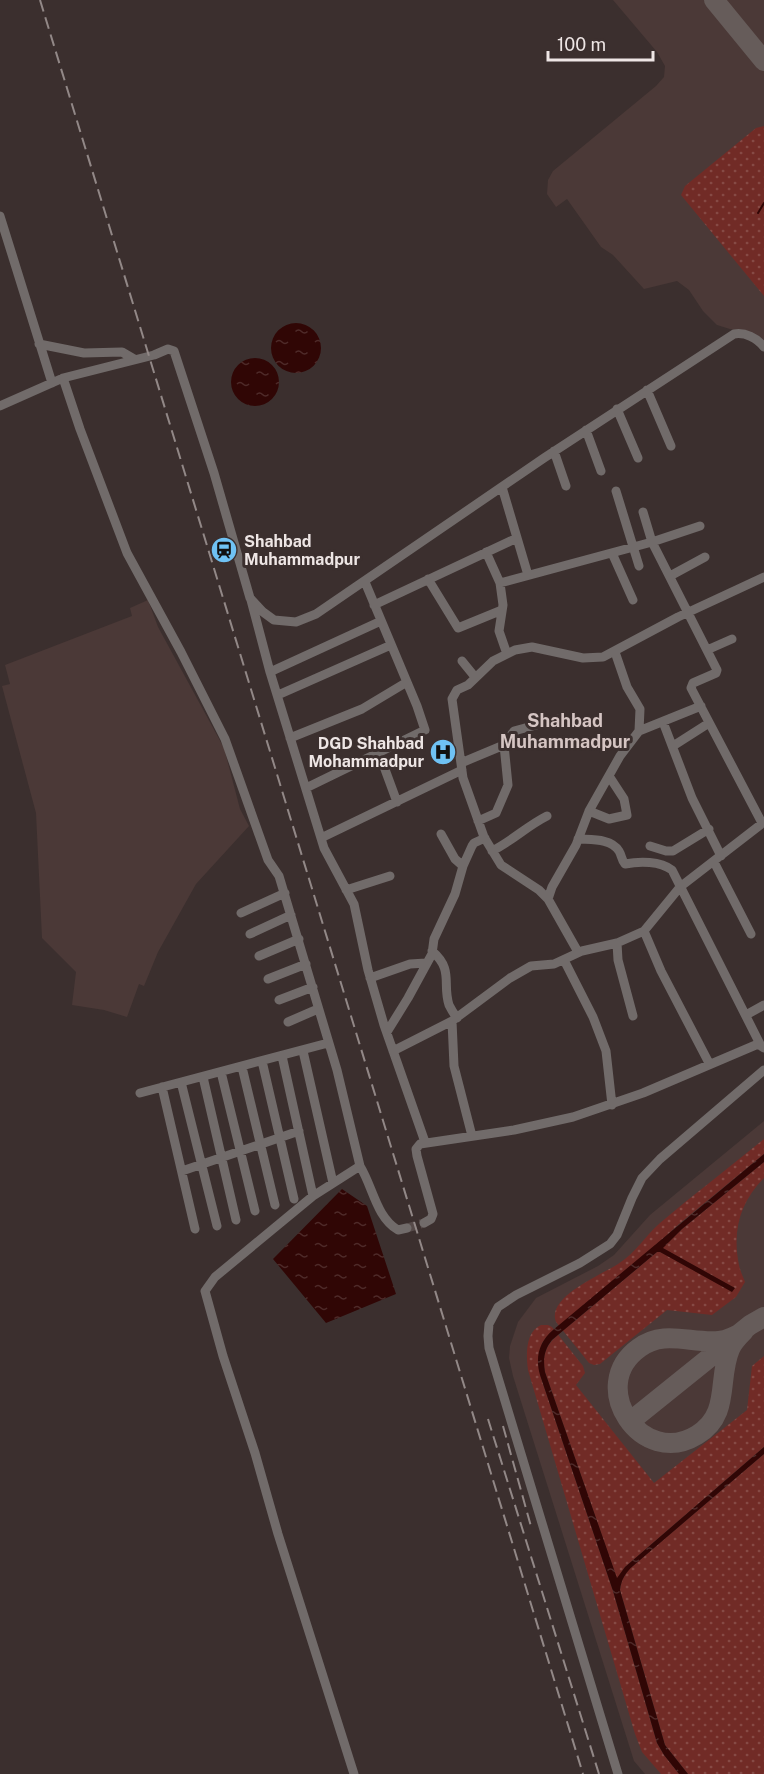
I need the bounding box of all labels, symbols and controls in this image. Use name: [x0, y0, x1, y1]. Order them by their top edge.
scale bar: [548, 24, 653, 62]
text: 100 m: [557, 34, 606, 55]
place label: Shahbad Muhammadpur: [244, 532, 360, 569]
station icon: Shahbad Muhammadpur: [209, 535, 239, 565]
district label: Shahbad Muhammadpur: [500, 710, 631, 752]
place label: DGD Shahbad Mohammadpur: [309, 734, 424, 771]
hospital icon: DGD Shahbad Mohammadpur: [428, 737, 458, 767]

